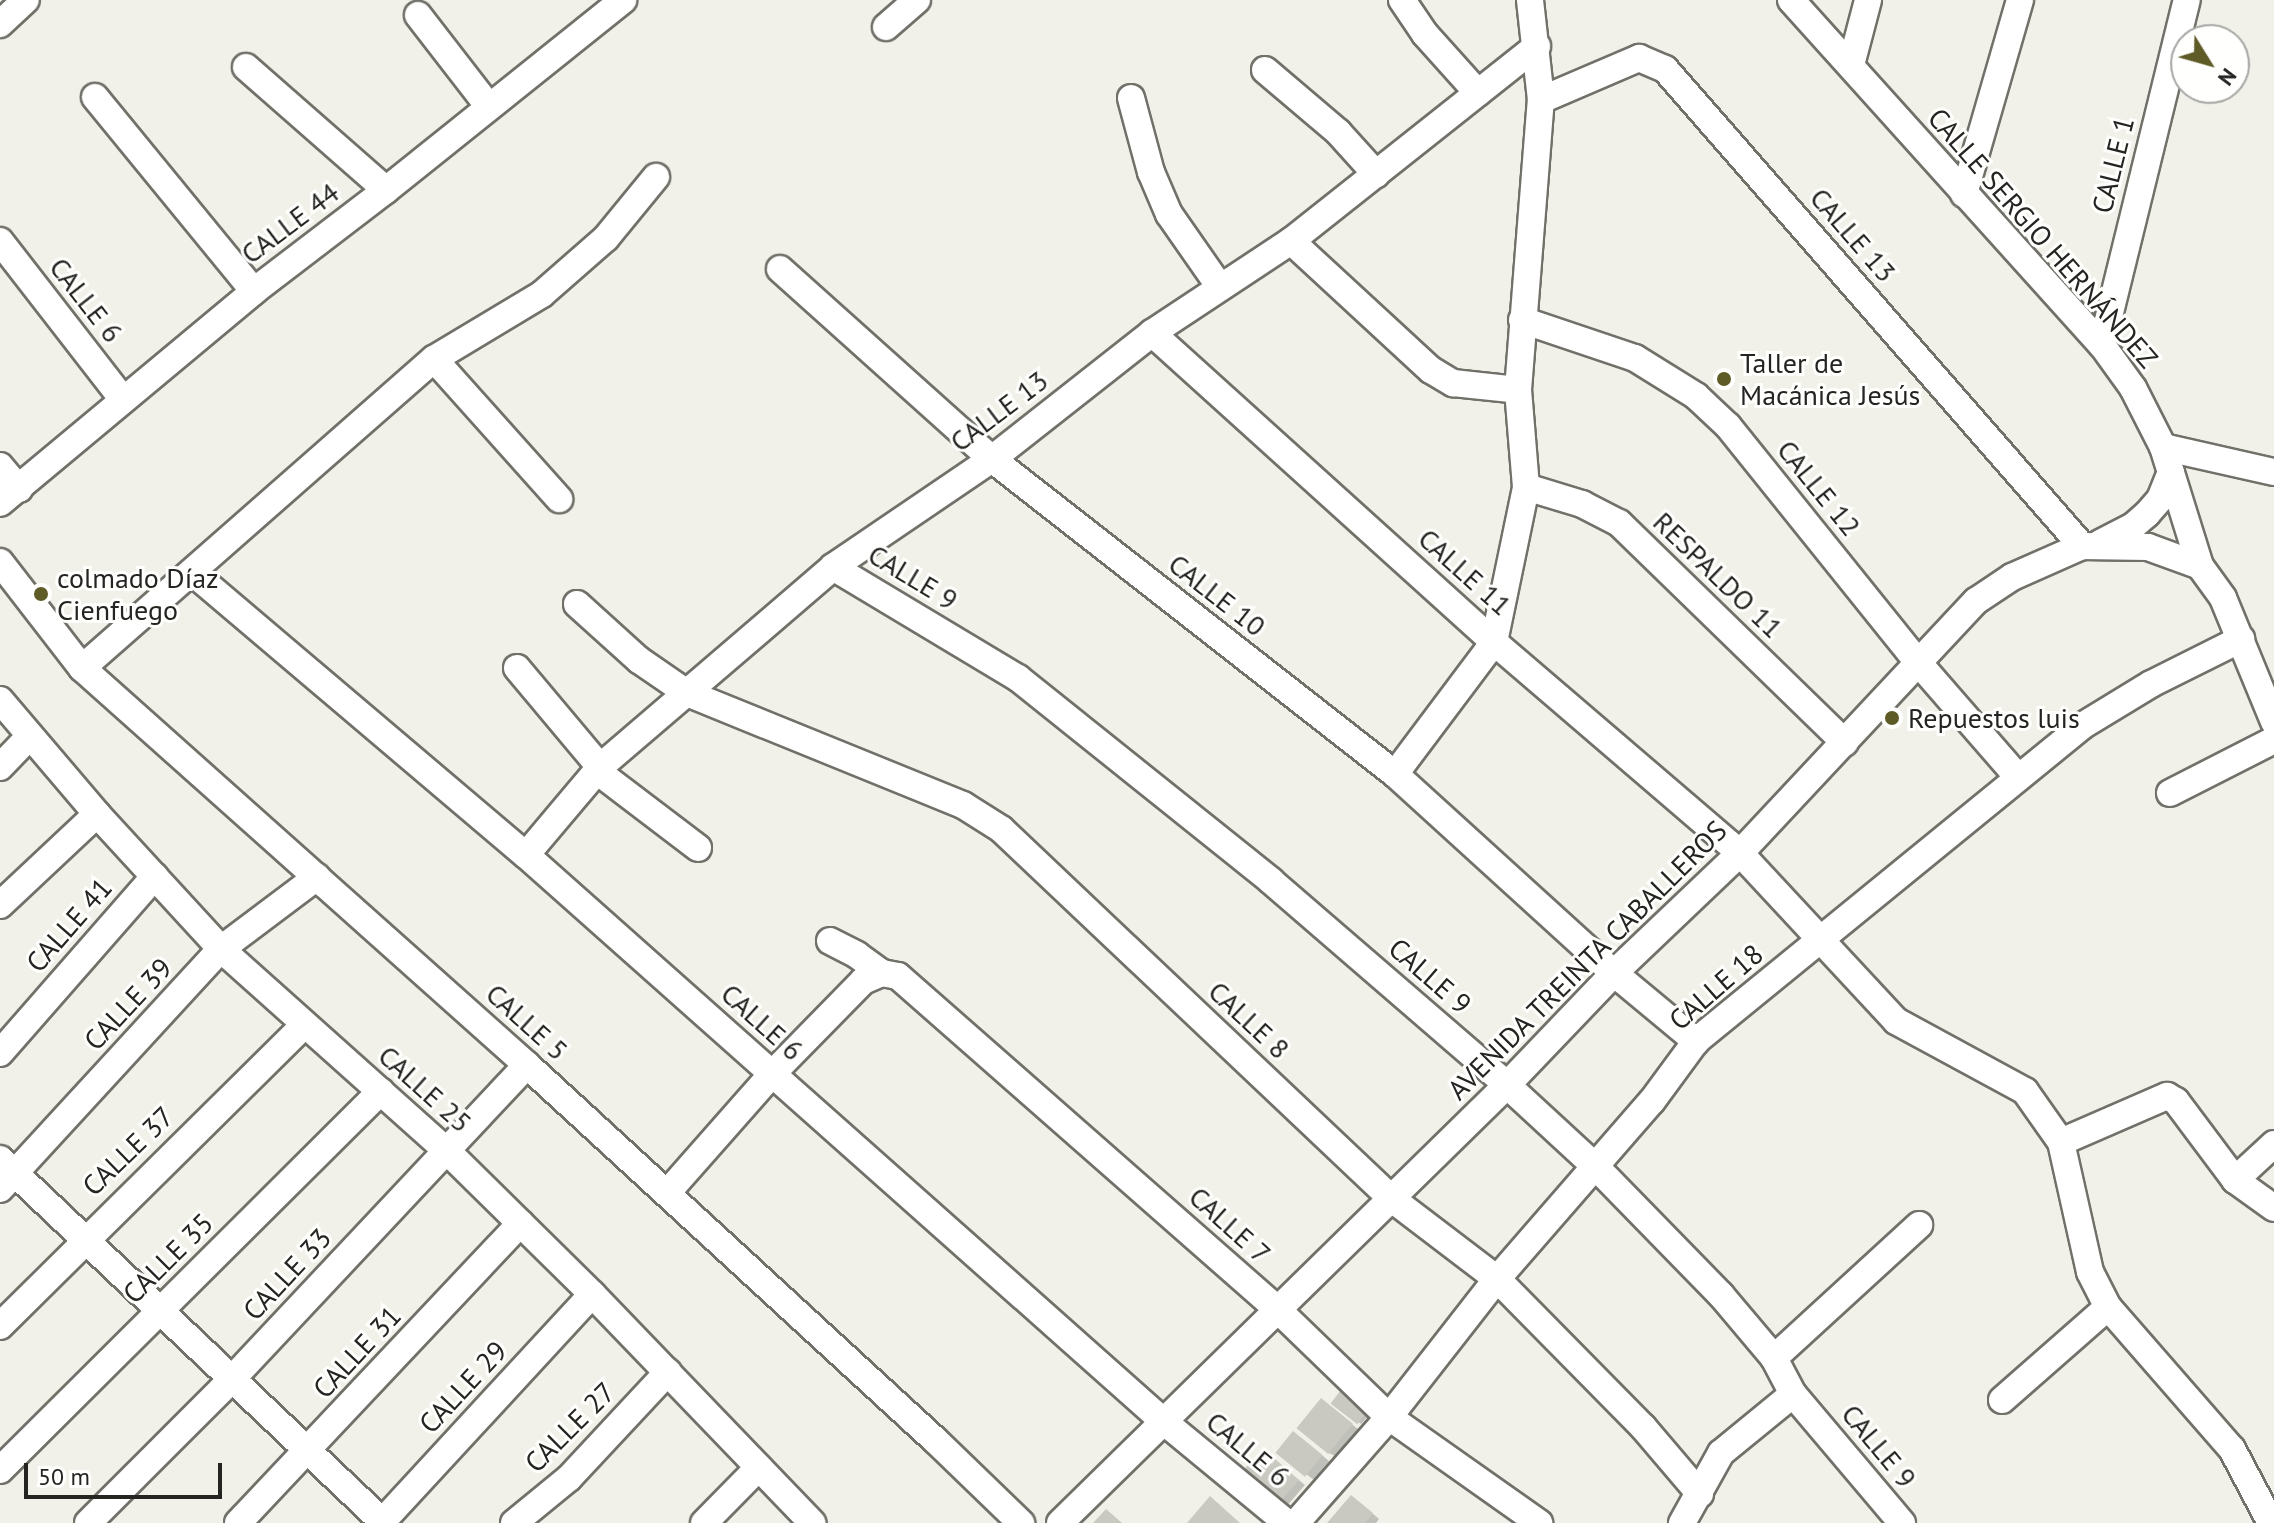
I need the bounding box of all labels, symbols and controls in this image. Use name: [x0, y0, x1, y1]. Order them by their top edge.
north arrow: [2170, 24, 2250, 104]
text: N: [2212, 63, 2243, 91]
street label: CALLE SERGIO HERNÁNDEZ: [1921, 101, 2165, 375]
street label: CALLE 1: [2085, 113, 2141, 217]
street label: CALLE 44: [235, 175, 345, 271]
street label: CALLE 13: [1803, 181, 1903, 289]
street label: CALLE 6: [43, 251, 129, 349]
place label: Taller de Macánica Jesús: [1740, 346, 1920, 412]
street label: CALLE 13: [944, 363, 1054, 459]
marker: Taller de Macánica Jesús: [1715, 370, 1733, 388]
street label: CALLE 12: [1770, 433, 1868, 543]
street label: RESPALDO 11: [1646, 505, 1790, 645]
street label: CALLE 11: [1412, 522, 1518, 622]
street label: CALLE 9: [862, 537, 964, 617]
street label: CALLE 10: [1162, 547, 1272, 643]
place label: colmado Díaz Cienfuego: [57, 561, 219, 627]
marker: colmado Díaz Cienfuego: [32, 585, 50, 603]
place label: Repuestos luis: [1908, 701, 2080, 735]
marker: Repuestos luis: [1883, 709, 1901, 727]
street label: AVENIDA TREINTA CABALLEROS: [1439, 812, 1735, 1108]
street label: CALLE 41: [19, 871, 119, 979]
street label: CALLE 9: [1382, 931, 1478, 1021]
street label: CALLE 18: [1662, 937, 1770, 1037]
street label: CALLE 39: [77, 951, 179, 1057]
street label: CALLE 8: [1202, 974, 1296, 1066]
street label: CALLE 5: [479, 977, 575, 1067]
street label: CALLE 6: [714, 977, 810, 1067]
street label: CALLE 25: [372, 1039, 478, 1139]
street label: CALLE 37: [75, 1099, 181, 1203]
street label: CALLE 7: [1182, 1180, 1278, 1270]
street label: CALLE 35: [116, 1206, 220, 1310]
street label: CALLE 33: [236, 1221, 338, 1327]
street label: CALLE 31: [306, 1299, 408, 1405]
street label: CALLE 29: [412, 1334, 514, 1440]
street label: CALLE 27: [518, 1375, 622, 1479]
street label: CALLE 9: [1835, 1398, 1923, 1494]
street label: CALLE 6: [1200, 1405, 1296, 1493]
scale bar: [28, 1447, 226, 1497]
text: 50 m: [38, 1461, 90, 1492]

